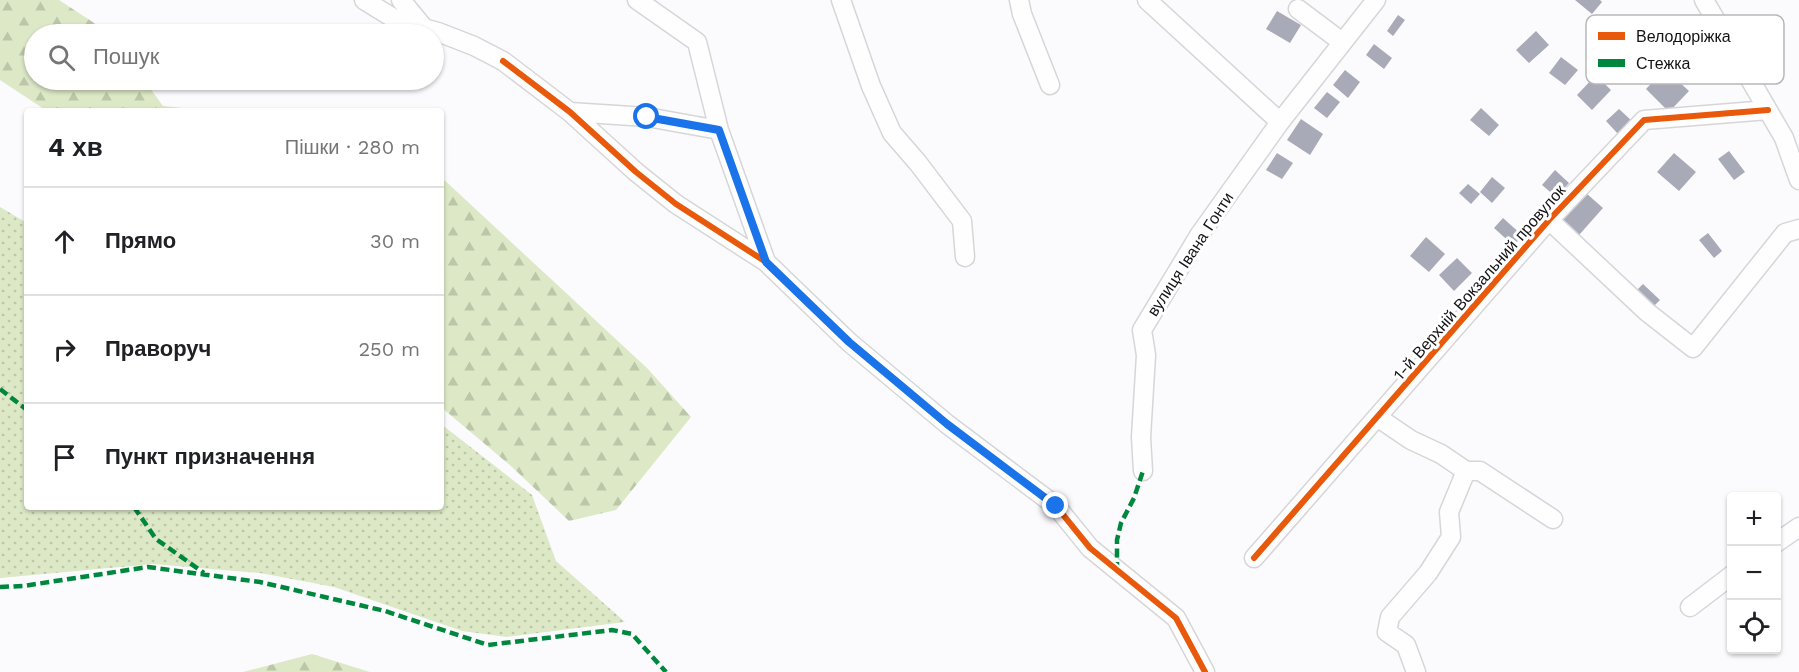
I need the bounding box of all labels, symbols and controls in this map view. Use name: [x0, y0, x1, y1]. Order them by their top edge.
legend: [1586, 15, 1784, 84]
search box: [24, 24, 444, 90]
text: Велодоріжка: [1636, 27, 1731, 46]
icon: search: [45, 41, 78, 74]
text: Пошук: [93, 44, 159, 69]
text: Стежка: [1636, 54, 1690, 73]
route start: [633, 103, 659, 129]
text: 4 хв: [48, 132, 103, 162]
text: Пішки · 280 m: [285, 135, 420, 159]
street label: 1-й Верхній Вокзальний провулок: [1389, 180, 1570, 384]
street label: вулиця Івана Гонти: [1143, 189, 1238, 320]
icon: ahead: [48, 225, 81, 258]
text: Прямо: [105, 228, 176, 253]
text: 30 m: [370, 229, 420, 253]
icon: right: [48, 333, 81, 366]
text: Праворуч: [105, 336, 211, 361]
text: 250 m: [358, 337, 420, 361]
icon: arrive: [48, 441, 81, 474]
text: Пункт призначення: [105, 444, 315, 469]
route end: [1042, 492, 1068, 518]
map controls: [1727, 492, 1781, 654]
button: +: [1727, 492, 1781, 546]
button: −: [1727, 546, 1781, 600]
button: locate: [1727, 600, 1781, 654]

